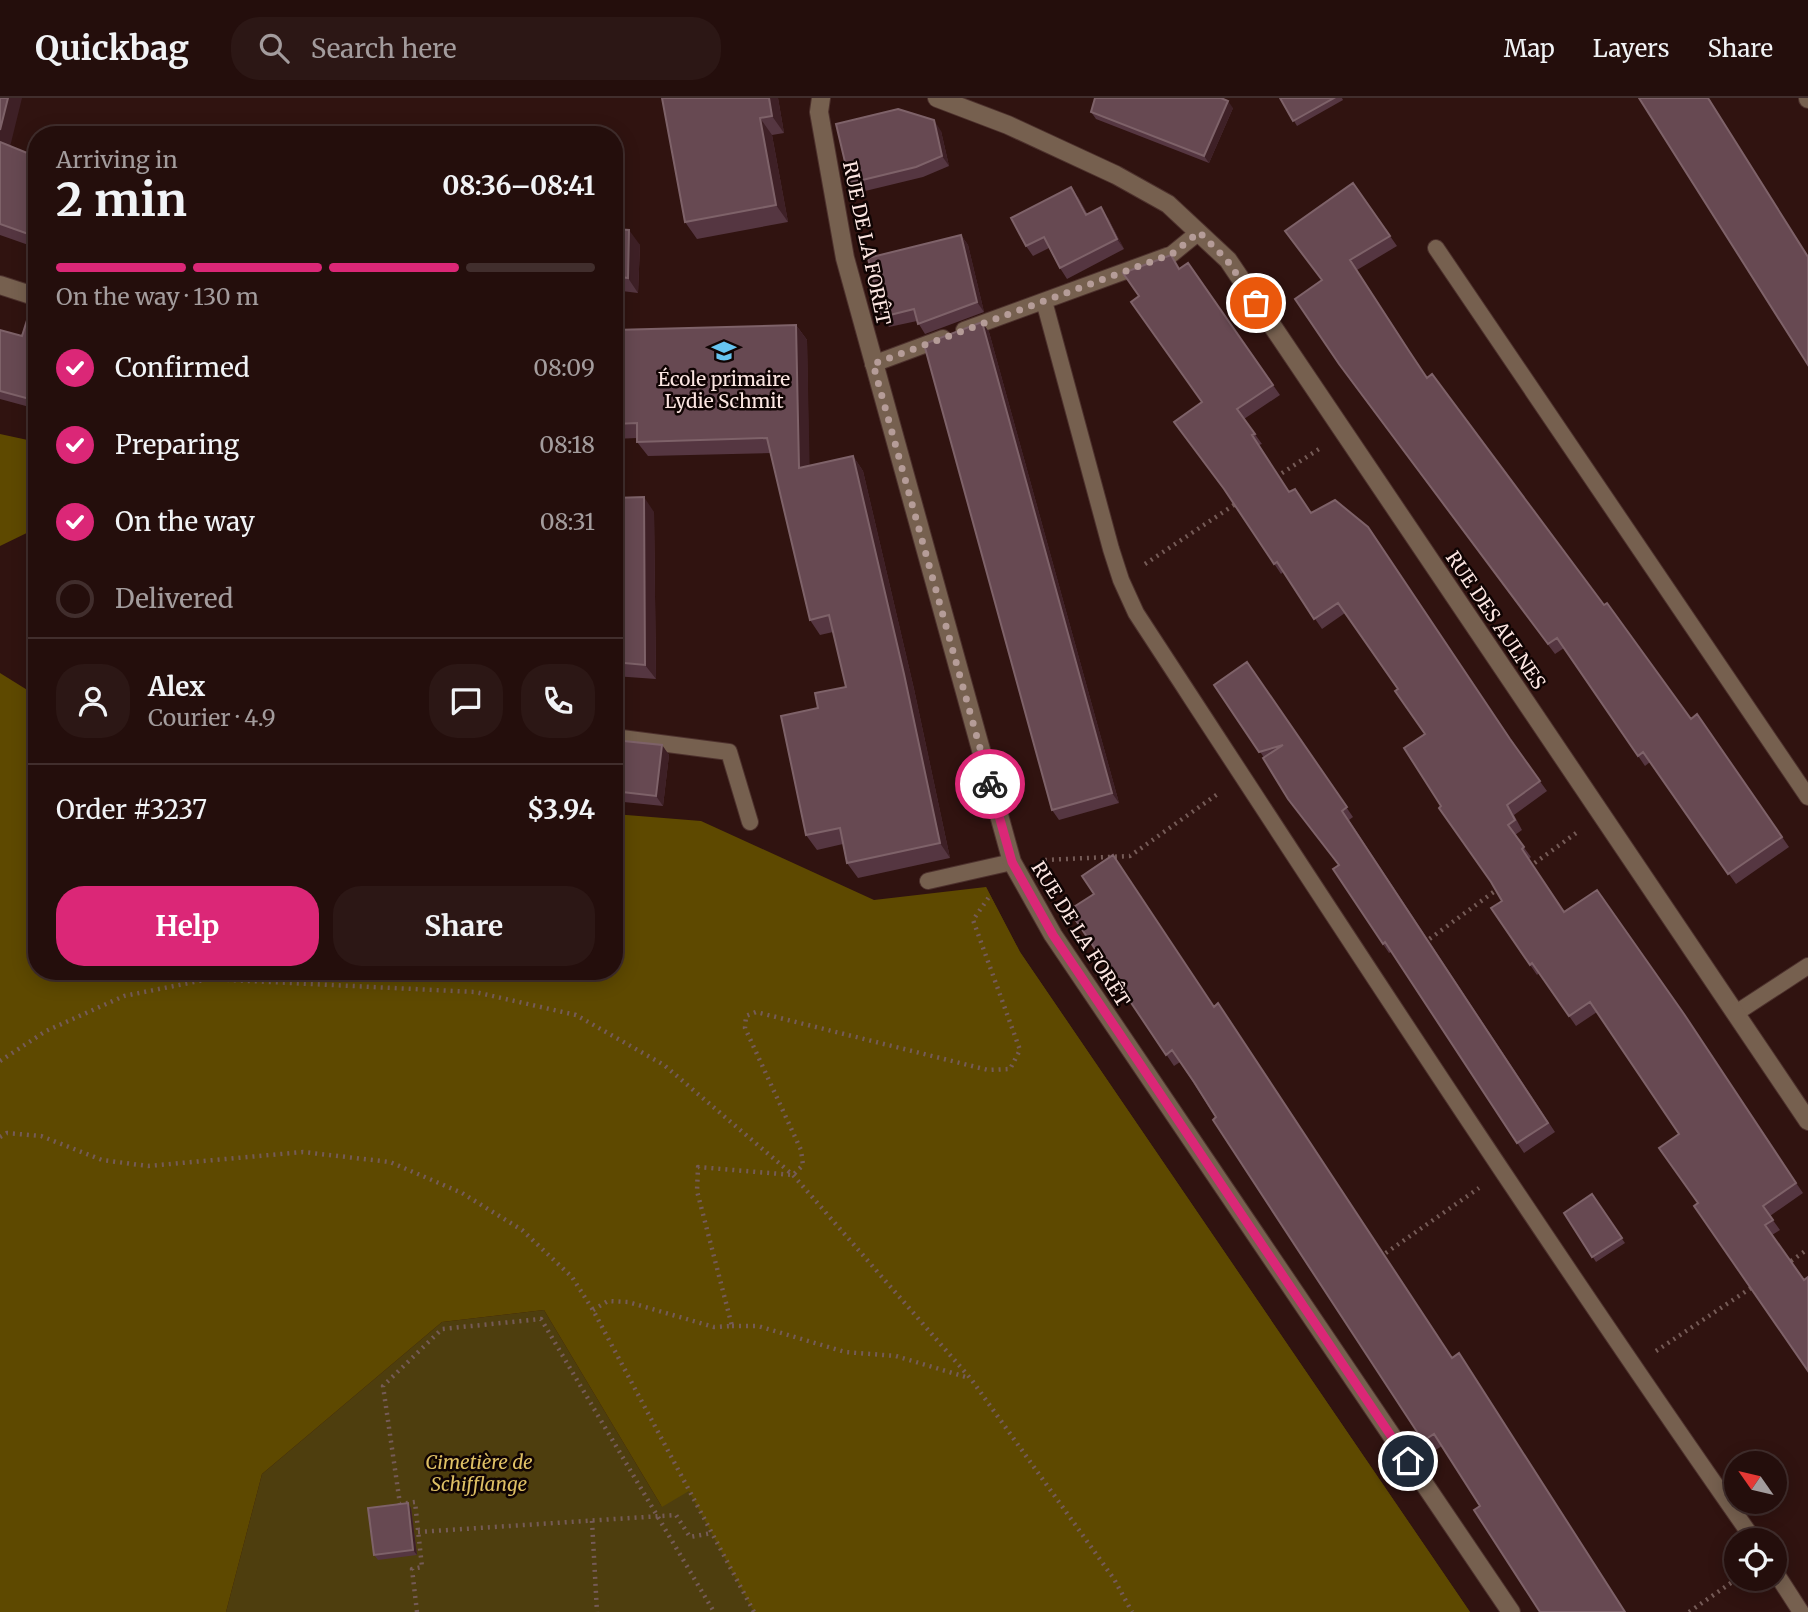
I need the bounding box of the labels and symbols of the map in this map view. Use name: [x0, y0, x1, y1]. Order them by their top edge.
street label: RUE DE LA FORÊT: [838, 159, 896, 327]
pin: [1226, 273, 1286, 333]
school or university icon: École primaire Lydie Schmit: [710, 337, 738, 365]
place label: École primaire Lydie Schmit: [658, 367, 790, 413]
street label: RUE DES AULNES: [1441, 546, 1551, 694]
courier: [955, 749, 1025, 819]
street label: RUE DE LA FORÊT: [1027, 857, 1135, 1011]
pin: [1378, 1431, 1438, 1491]
park label: Cimetière de Schifflange: [425, 1450, 533, 1496]
north arrow: [1724, 1451, 1787, 1514]

